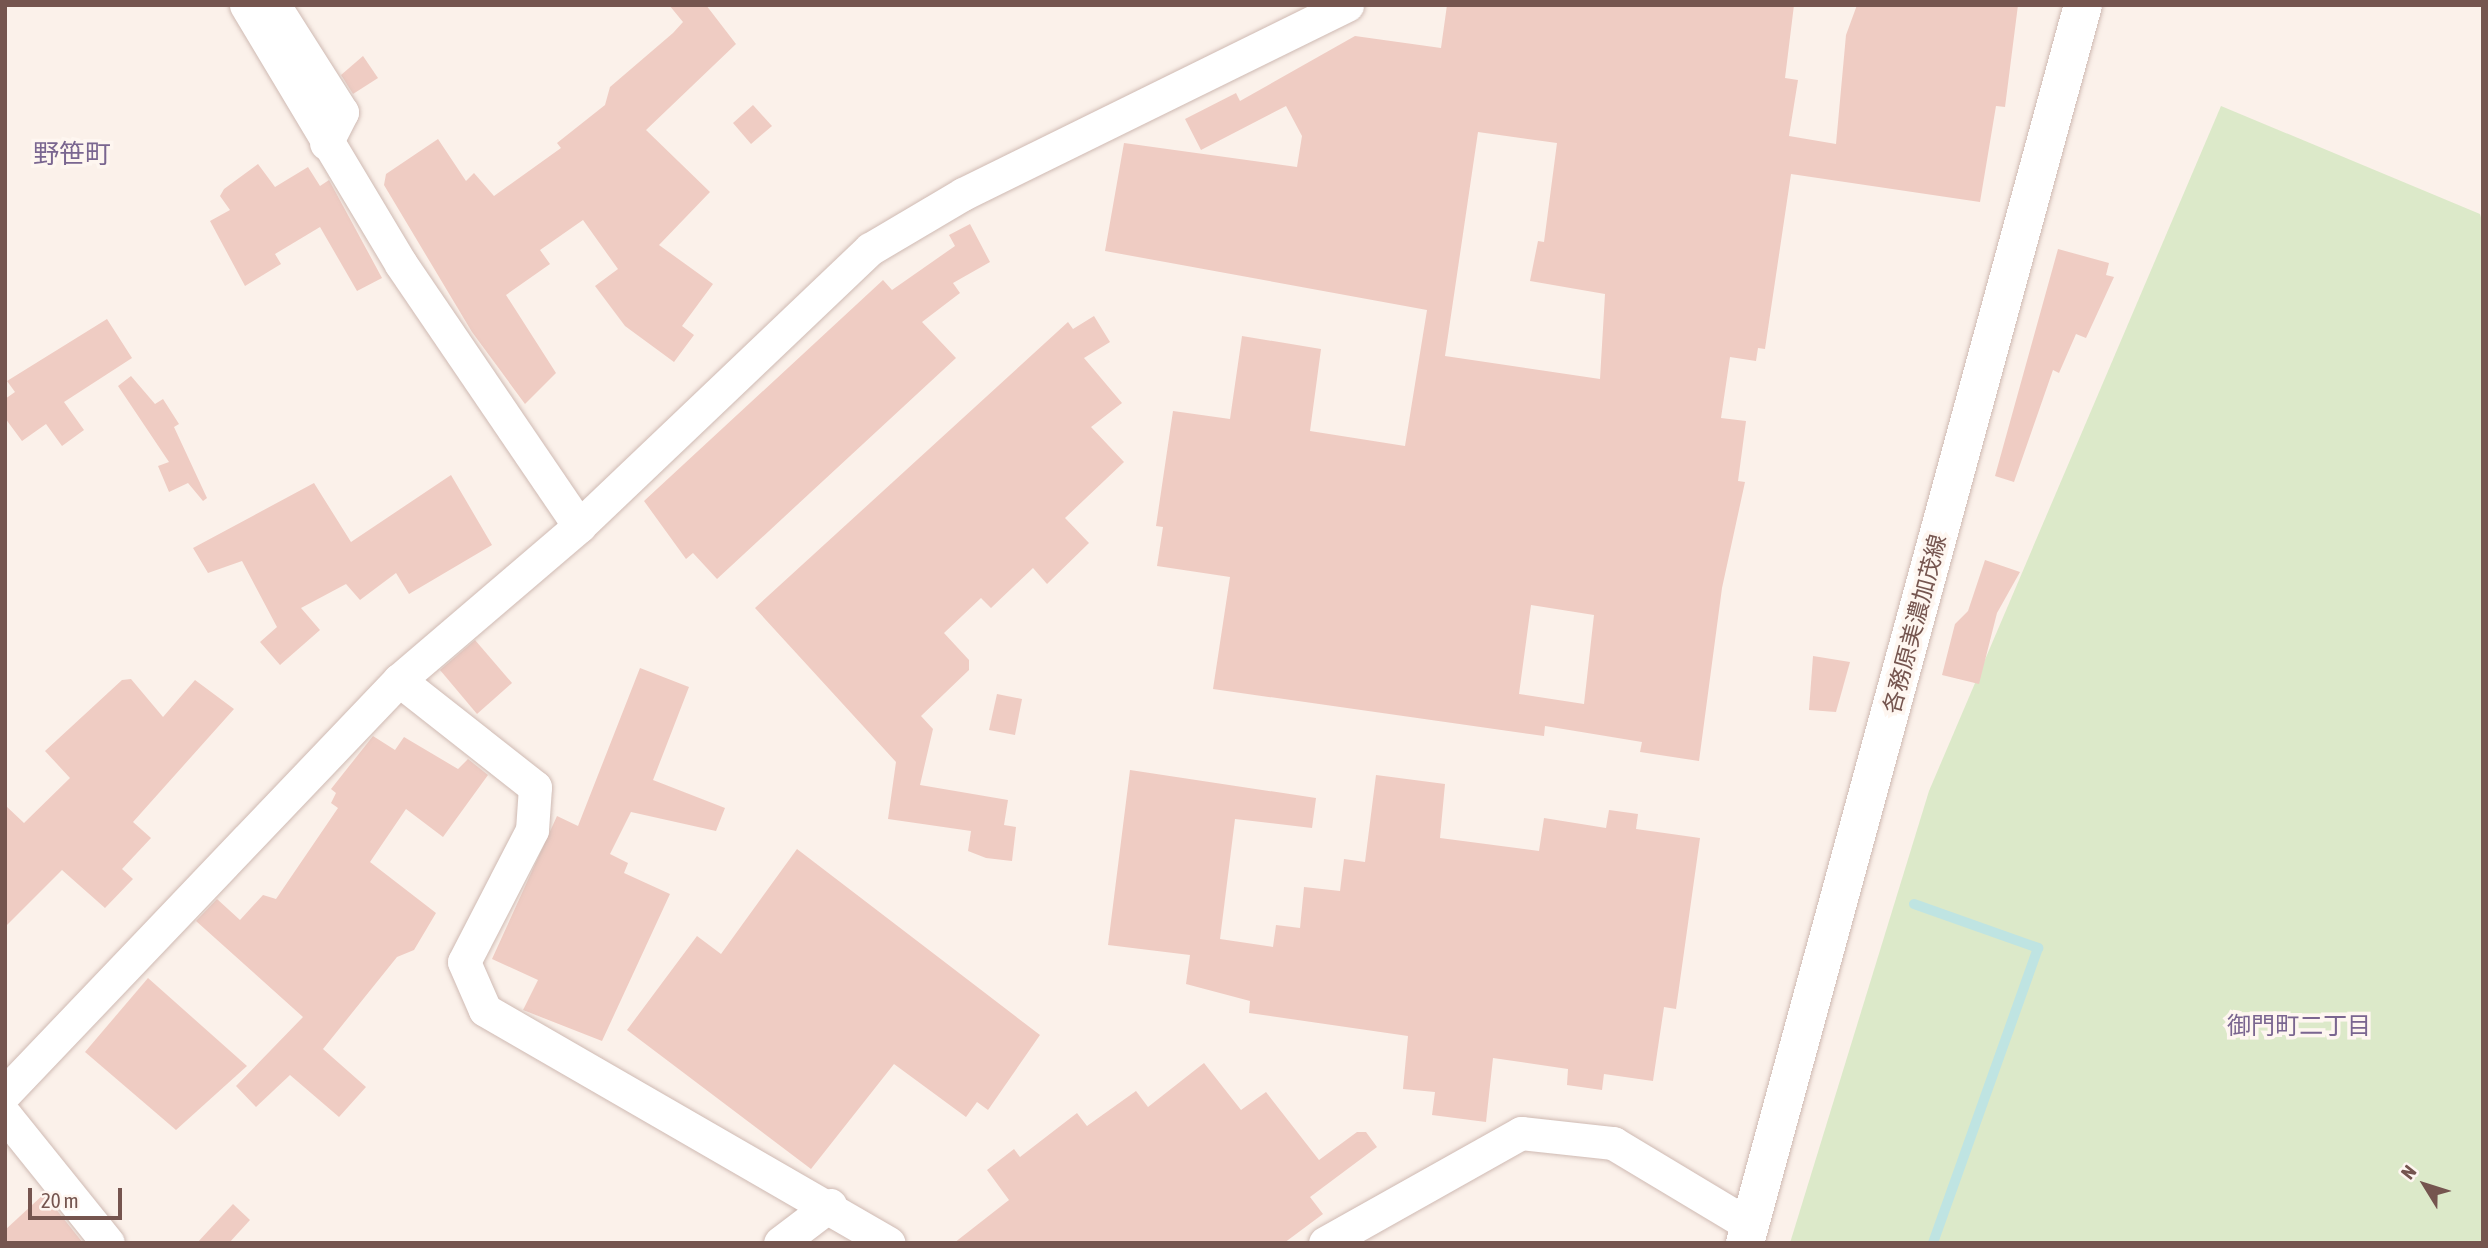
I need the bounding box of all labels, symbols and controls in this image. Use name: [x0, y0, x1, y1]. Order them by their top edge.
district label: 野笹町: [33, 139, 111, 171]
street label: 各務原美濃加茂線: [1878, 532, 1952, 716]
district label: 御門町二丁目: [2227, 1012, 2371, 1040]
north arrow: [2390, 1150, 2460, 1220]
text: N: [2396, 1161, 2421, 1183]
scale bar: [32, 1174, 126, 1218]
text: 20 m: [41, 1188, 79, 1212]

